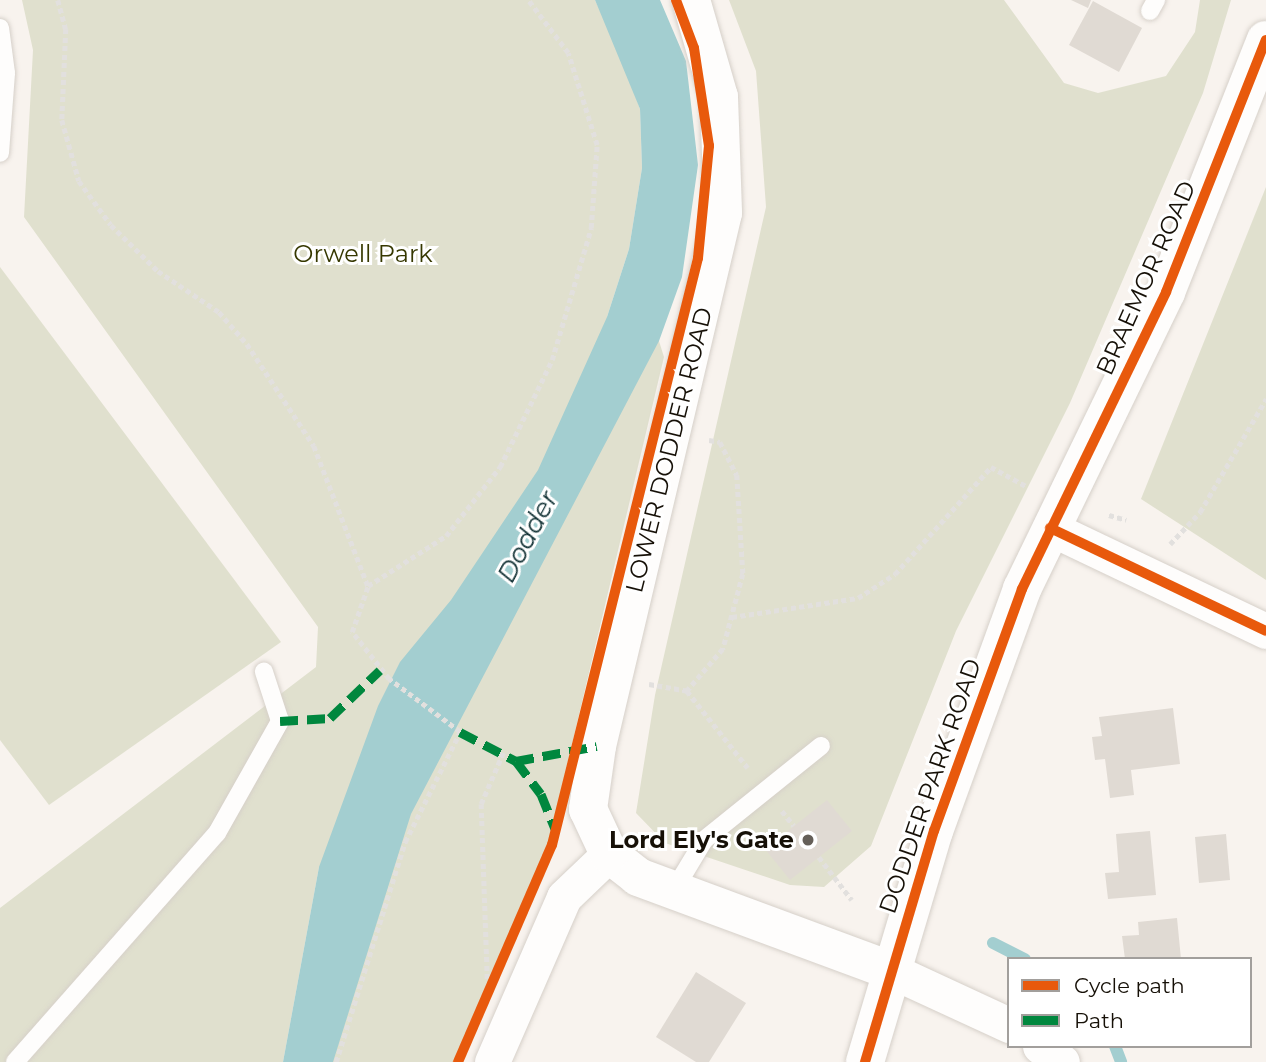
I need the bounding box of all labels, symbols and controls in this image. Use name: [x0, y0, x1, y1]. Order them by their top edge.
street label: BRAEMOR ROAD: [1090, 176, 1202, 380]
park label: Orwell Park: [293, 240, 433, 268]
street label: LOWER DODDER ROAD: [620, 304, 718, 596]
water label: Dodder: [491, 486, 565, 588]
street label: DODDER PARK ROAD: [873, 655, 987, 917]
place label: Lord Ely's Gate: [609, 826, 794, 854]
marker: Lord Ely's Gate: [800, 832, 816, 848]
legend: [1007, 957, 1252, 1048]
text: Cycle path: [1074, 973, 1185, 998]
text: Path: [1074, 1008, 1124, 1033]

